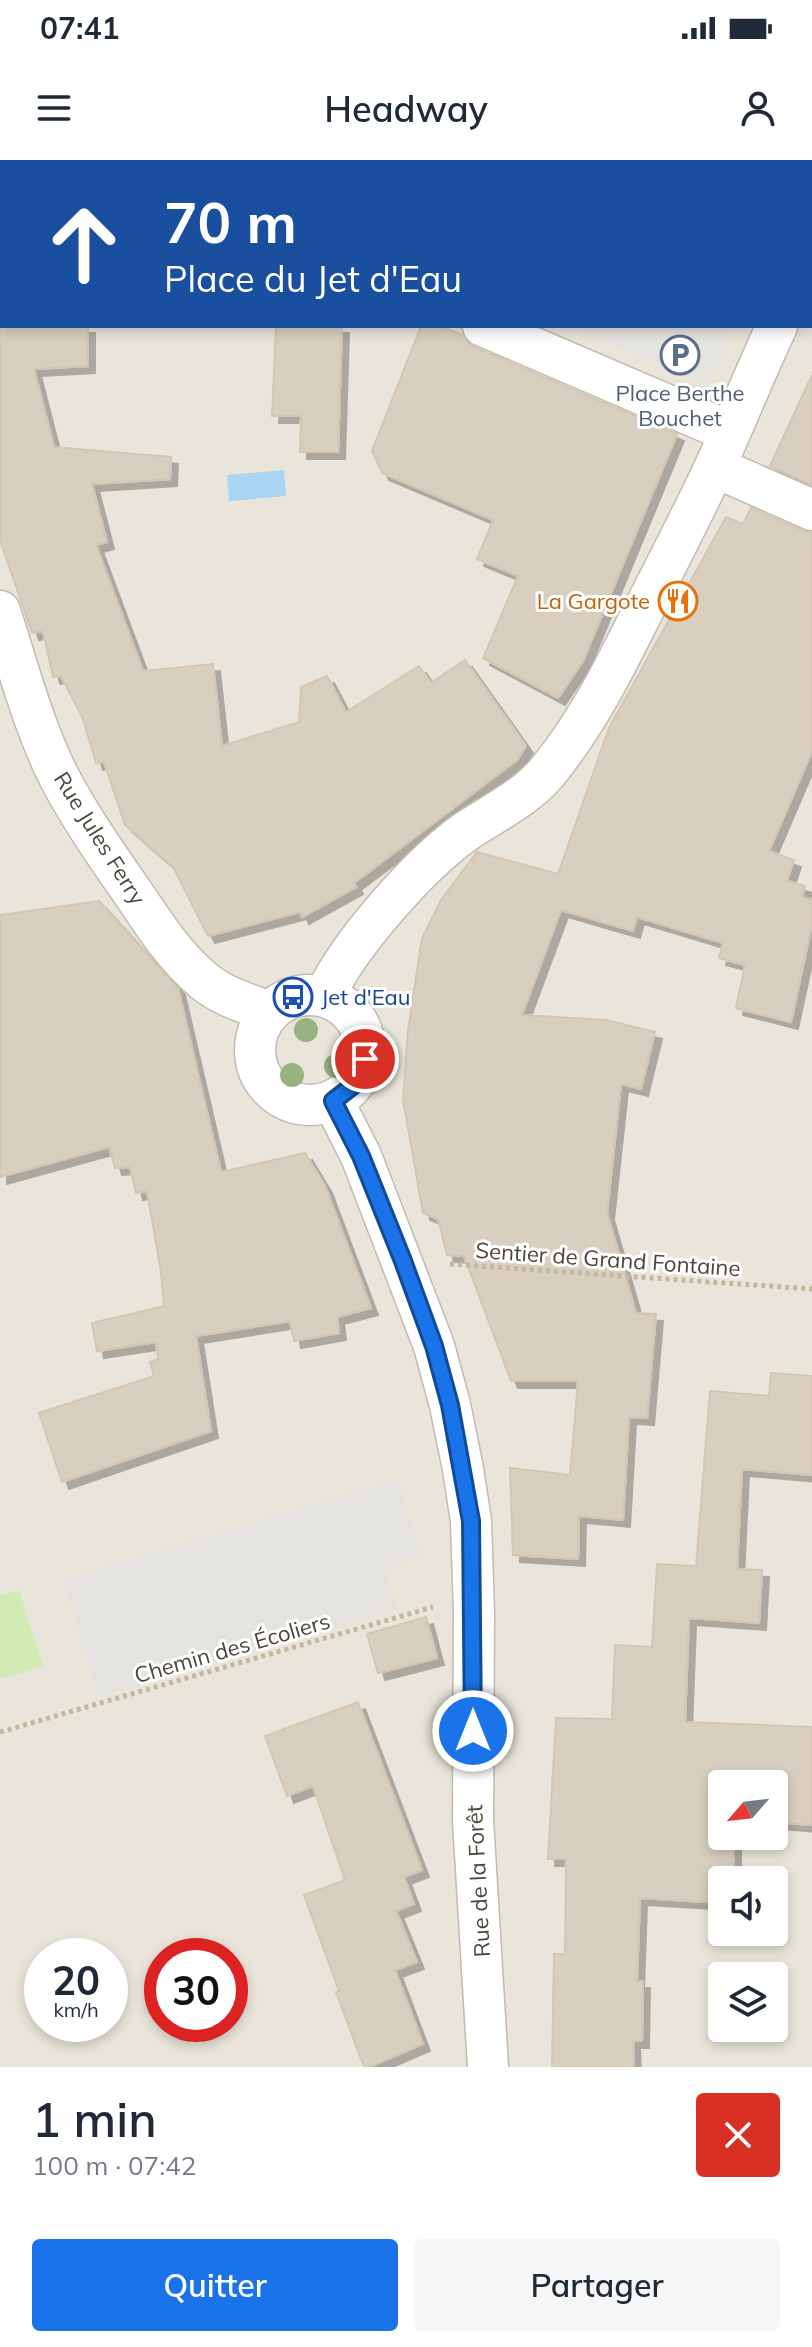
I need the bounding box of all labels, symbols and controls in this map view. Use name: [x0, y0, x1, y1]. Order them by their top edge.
text: 07:41: [40, 9, 119, 47]
icon: menu: [32, 86, 76, 130]
text: Headway: [324, 86, 488, 131]
icon: person: [736, 86, 780, 130]
text: 70 m: [164, 187, 297, 257]
icon: ahead: [32, 192, 136, 296]
text: Place du Jet d'Eau: [164, 256, 462, 301]
parking icon: Place Berthe Bouchet: [659, 334, 701, 376]
place label: Place Berthe Bouchet: [615, 379, 745, 432]
restaurant icon: La Gargote: [657, 580, 699, 622]
place label: La Gargote: [537, 587, 650, 615]
street label: Rue Jules Ferry: [48, 766, 152, 910]
bus stop icon: Jet d'Eau: [272, 976, 314, 1018]
place label: Jet d'Eau: [321, 983, 410, 1011]
pin: [331, 1025, 399, 1093]
icon: arrive: [343, 1037, 387, 1081]
street label: Sentier de Grand Fontaine: [475, 1236, 741, 1282]
street label: Chemin des Écoliers: [131, 1607, 333, 1689]
position arrow: [431, 1689, 515, 1773]
north arrow: [708, 1770, 788, 1850]
map controls: [708, 1770, 788, 2042]
street label: Rue de la Forêt: [460, 1804, 496, 1958]
button: sound: [708, 1866, 788, 1946]
speed limit sign: 30: [144, 1938, 248, 2042]
text: 20: [52, 1955, 100, 2005]
button: layers: [708, 1962, 788, 2042]
text: km/h: [53, 1997, 99, 2022]
text: 1 min: [32, 2089, 157, 2149]
button: close: [696, 2093, 780, 2177]
text: 100 m · 07:42: [32, 2149, 196, 2182]
button: Quitter: [32, 2239, 398, 2331]
button: Partager: [414, 2239, 780, 2331]

